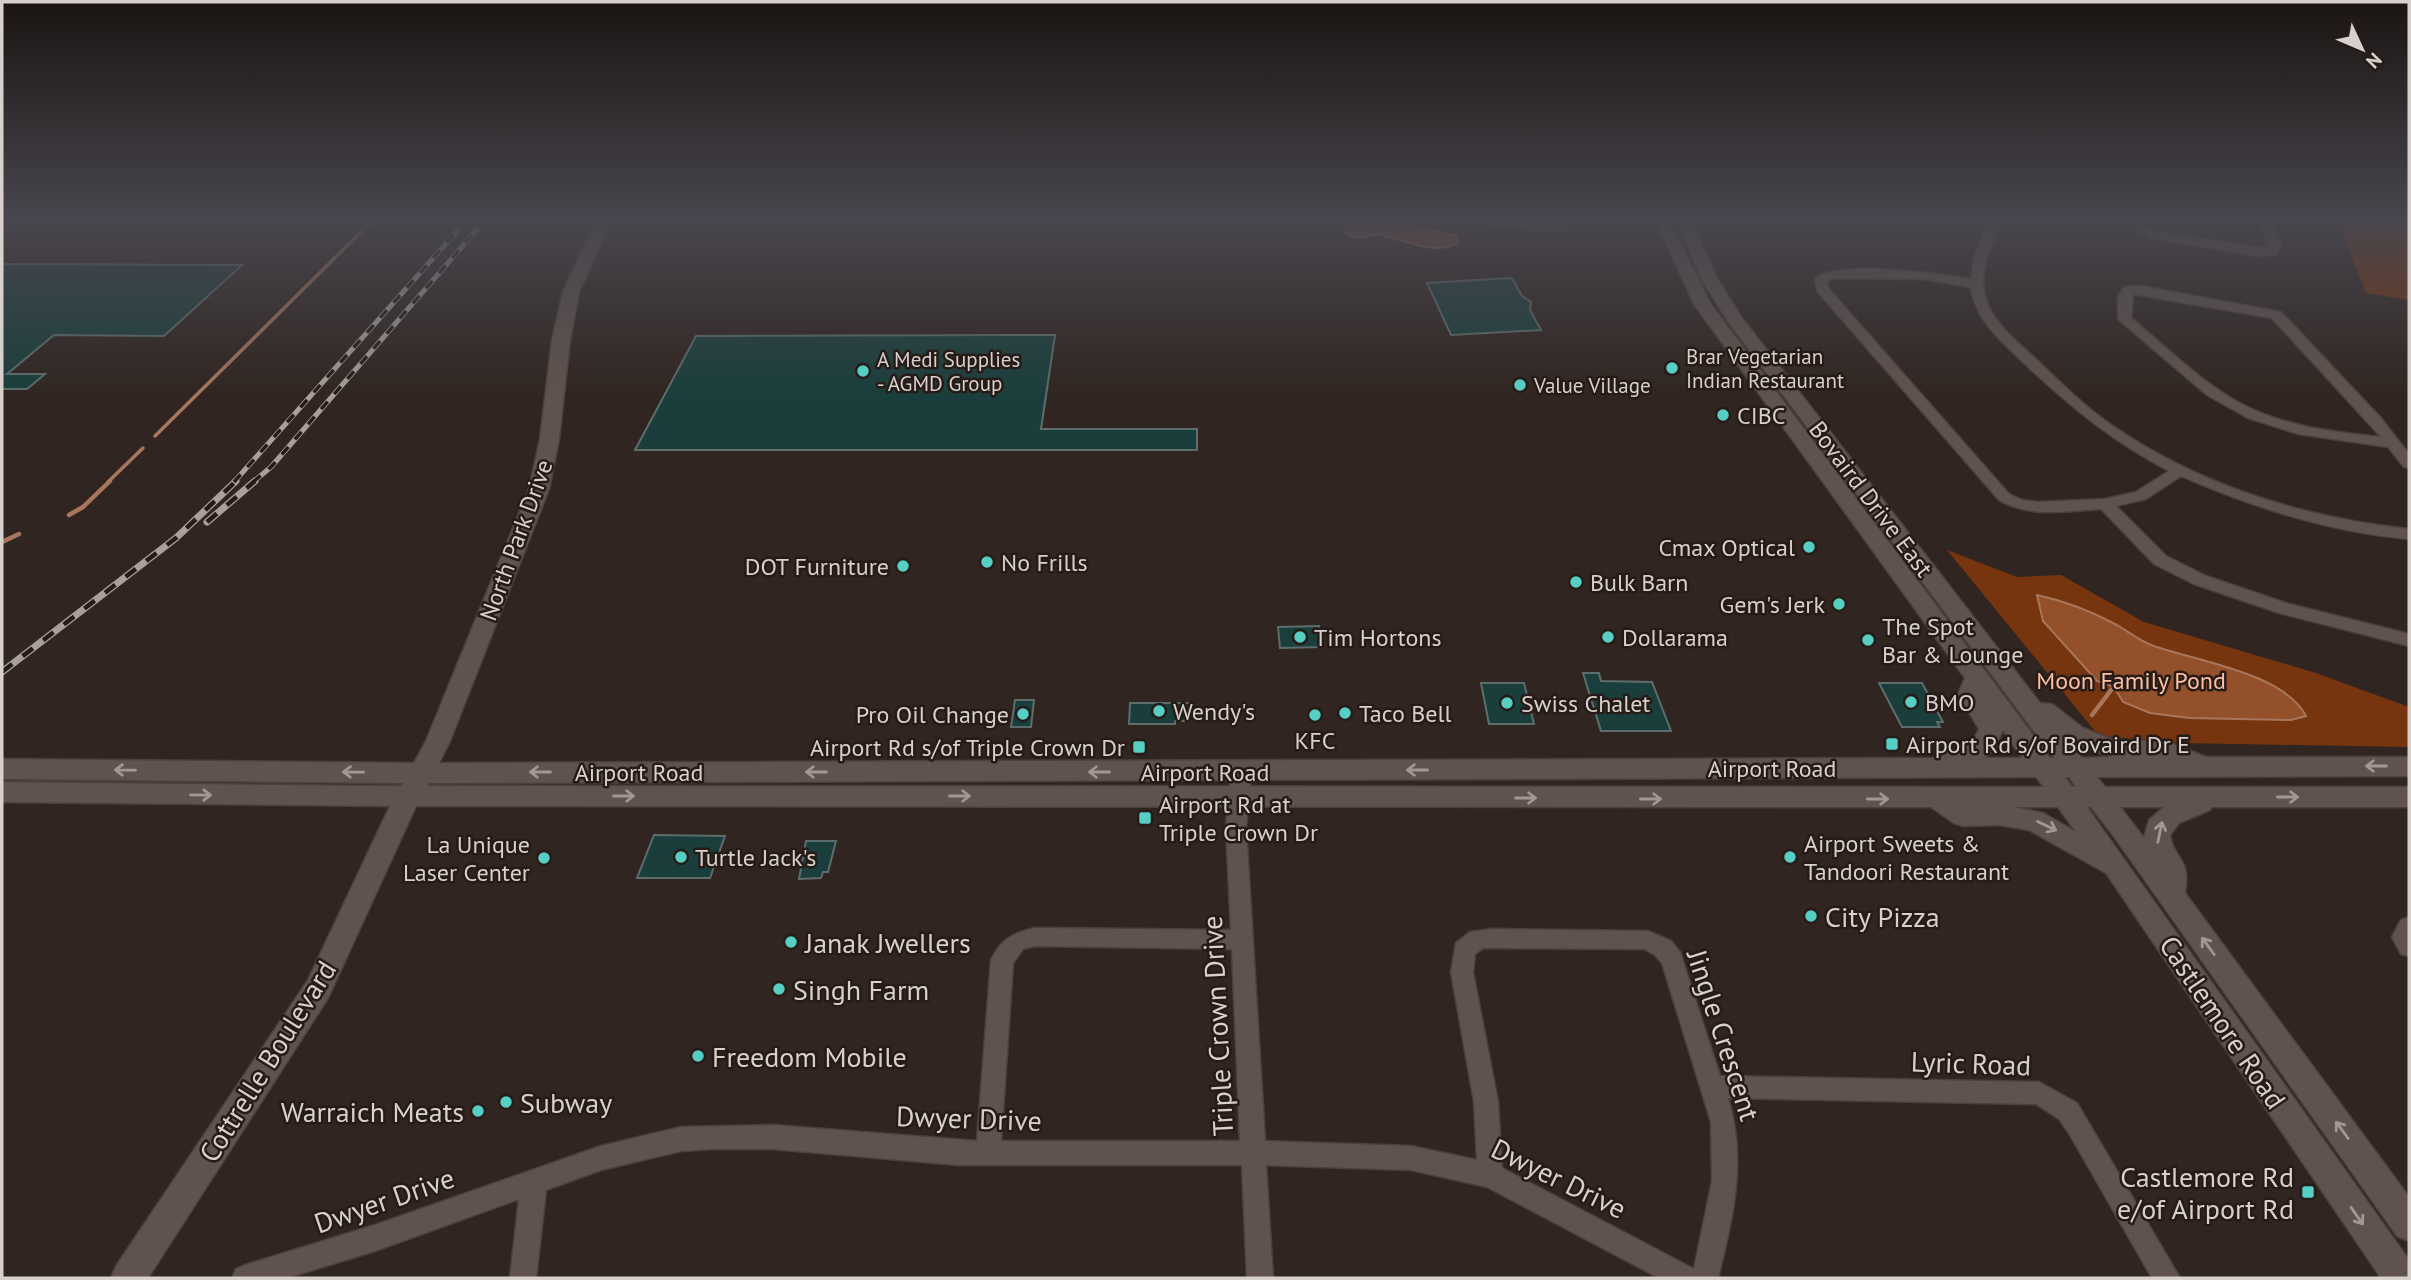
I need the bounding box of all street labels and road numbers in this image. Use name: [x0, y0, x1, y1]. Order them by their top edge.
street label: Bovaird Drive East: [1802, 415, 1940, 583]
street label: North Park Drive: [473, 455, 559, 625]
street label: Airport Road: [1708, 753, 1836, 784]
street label: Airport Road: [575, 757, 703, 788]
street label: Airport Road: [1141, 757, 1269, 788]
street label: Triple Crown Drive: [1193, 915, 1241, 1137]
street label: Castlemore Road: [2151, 928, 2295, 1116]
street label: Jingle Crescent: [1679, 944, 1769, 1126]
street label: Cottrelle Boulevard: [190, 953, 344, 1169]
street label: Lyric Road: [1910, 1042, 2032, 1084]
street label: Dwyer Drive: [896, 1097, 1042, 1139]
street label: Dwyer Drive: [1485, 1129, 1633, 1227]
street label: Dwyer Drive: [309, 1159, 459, 1241]

